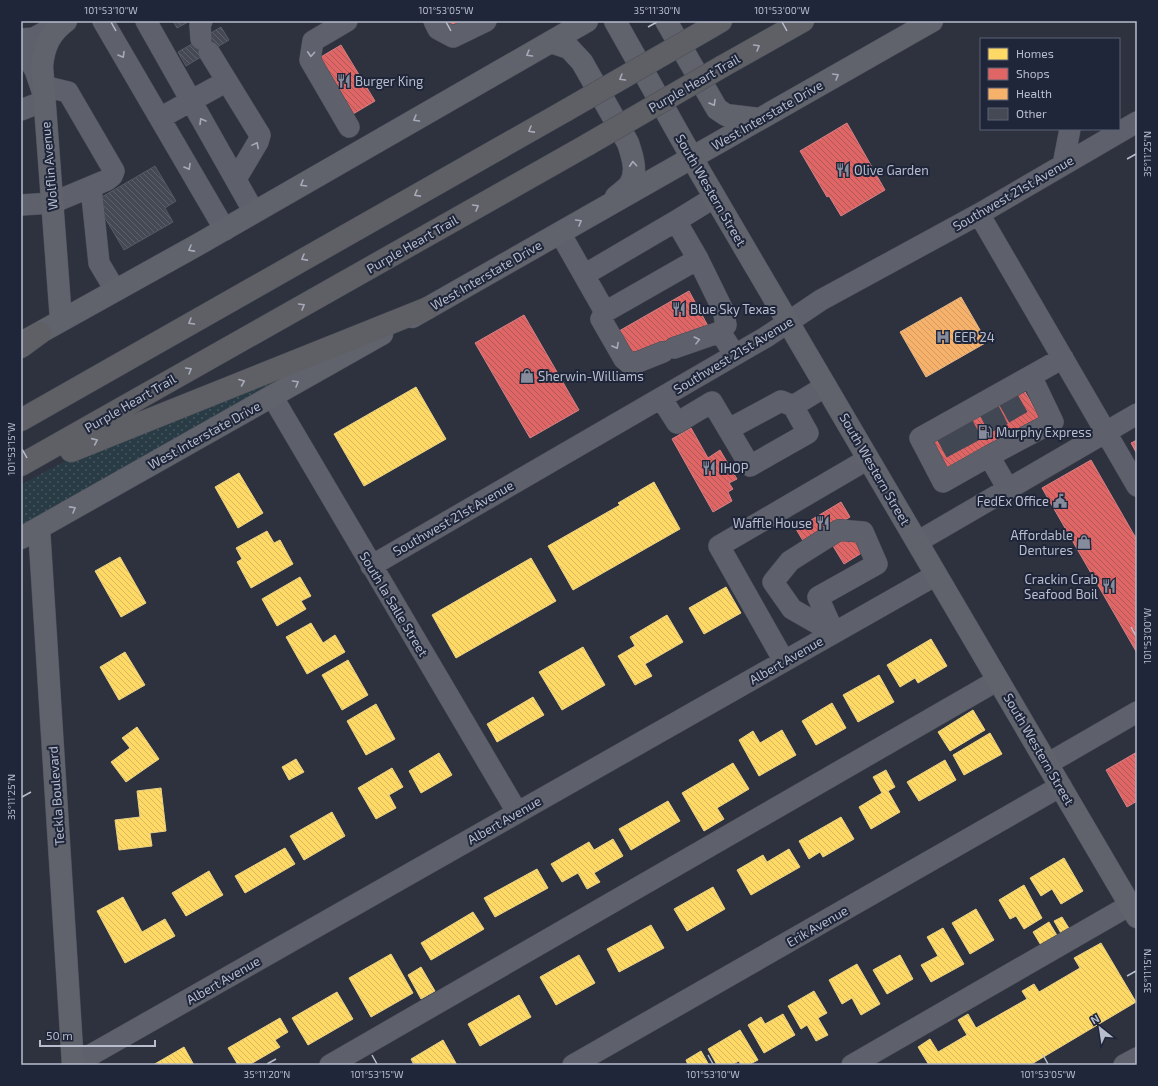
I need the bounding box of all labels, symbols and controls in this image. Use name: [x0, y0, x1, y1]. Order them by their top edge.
text: 101°53'10"W: [84, 4, 138, 16]
text: 101°53'05"W: [418, 4, 474, 16]
text: 35°11'30"N: [634, 4, 680, 16]
text: 101°53'00"W: [754, 4, 810, 16]
legend: [980, 38, 1120, 130]
one-way arrow: [753, 45, 760, 52]
text: Homes: [1016, 46, 1054, 60]
one-way arrow: [526, 50, 533, 57]
street label: Purple Heart Trail: [645, 50, 743, 116]
one-way arrow: [118, 51, 125, 58]
one-way arrow: [306, 51, 315, 57]
text: Shops: [1016, 66, 1050, 80]
restaurant icon: Burger King: [336, 73, 352, 89]
place label: Burger King: [355, 73, 423, 89]
one-way arrow: [832, 73, 839, 81]
one-way arrow: [619, 74, 626, 81]
street label: West Interstate Drive: [708, 77, 826, 153]
text: Health: [1016, 86, 1052, 100]
one-way arrow: [709, 99, 716, 106]
text: Other: [1016, 106, 1047, 120]
one-way arrow: [413, 115, 420, 122]
one-way arrow: [200, 118, 207, 125]
street label: Wolflin Avenue: [37, 121, 61, 211]
one-way arrow: [528, 126, 535, 133]
street label: South Western Street: [672, 131, 750, 249]
text: 35°11'25"N: [1141, 131, 1153, 177]
one-way arrow: [251, 142, 259, 149]
street label: Southwest 21st Avenue: [950, 152, 1076, 234]
one-way arrow: [628, 161, 637, 167]
restaurant icon: Olive Garden: [835, 162, 851, 178]
place label: Olive Garden: [854, 162, 929, 178]
one-way arrow: [183, 163, 190, 170]
one-way arrow: [300, 180, 307, 187]
one-way arrow: [414, 190, 422, 197]
one-way arrow: [472, 205, 479, 212]
street label: Purple Heart Trail: [363, 211, 461, 277]
one-way arrow: [575, 219, 583, 226]
street label: West Interstate Drive: [427, 237, 545, 313]
one-way arrow: [187, 244, 195, 252]
one-way arrow: [301, 254, 308, 261]
restaurant icon: Blue Sky Texas: [671, 301, 687, 317]
place label: Blue Sky Texas: [690, 301, 776, 317]
one-way arrow: [298, 303, 305, 311]
street label: Southwest 21st Avenue: [670, 313, 796, 397]
one-way arrow: [188, 318, 195, 325]
hospital icon: EER 24: [935, 329, 951, 345]
place label: EER 24: [954, 329, 995, 345]
one-way arrow: [693, 336, 700, 345]
one-way arrow: [612, 342, 619, 349]
one-way arrow: [185, 368, 192, 375]
shop icon: Sherwin-Williams: [519, 368, 535, 384]
place label: Sherwin-Williams: [538, 368, 644, 384]
street label: Purple Heart Trail: [81, 370, 179, 436]
one-way arrow: [237, 379, 245, 387]
one-way arrow: [292, 380, 299, 387]
street label: West Interstate Drive: [145, 397, 263, 473]
street label: South Western Street: [836, 410, 914, 528]
text: 101°53'15"W: [5, 422, 17, 475]
fuel station icon: Murphy Express: [977, 424, 993, 440]
place label: Murphy Express: [996, 424, 1092, 440]
one-way arrow: [91, 438, 98, 446]
restaurant icon: IHOP: [701, 460, 717, 476]
place label: IHOP: [720, 460, 749, 476]
street label: Southwest 21st Avenue: [390, 477, 516, 559]
place label: FedEx Office: [977, 493, 1049, 509]
public building icon: FedEx Office: [1052, 493, 1068, 509]
one-way arrow: [69, 506, 76, 513]
place label: Waffle House: [733, 515, 812, 531]
restaurant icon: Waffle House: [815, 515, 831, 531]
place label: Affordable Dentures: [1011, 527, 1073, 558]
shop icon: Affordable Dentures: [1076, 534, 1092, 550]
street label: South la Salle Street: [356, 549, 432, 659]
place label: Crackin Crab Seafood Boil: [1024, 571, 1098, 602]
restaurant icon: Crackin Crab Seafood Boil: [1101, 578, 1117, 594]
text: 101°53'00"W: [1141, 608, 1153, 664]
street label: Albert Avenue: [746, 632, 826, 688]
street label: South Western Street: [1000, 690, 1078, 808]
street label: Teckla Boulevard: [45, 746, 67, 846]
text: 35°11'25"N: [5, 774, 17, 820]
street label: Albert Avenue: [464, 792, 544, 848]
street label: Erik Avenue: [783, 902, 851, 950]
text: 35°11'15"N: [1141, 949, 1153, 993]
street label: Albert Avenue: [183, 952, 263, 1008]
north arrow: [1080, 1008, 1120, 1048]
text: N: [1088, 1011, 1101, 1027]
scale bar: [40, 1022, 155, 1048]
text: 50 m: [46, 1028, 73, 1042]
text: 35°11'20"N: [244, 1068, 290, 1080]
text: 101°53'15"W: [351, 1068, 404, 1080]
text: 101°53'10"W: [686, 1068, 740, 1080]
text: 101°53'05"W: [1020, 1068, 1076, 1080]

